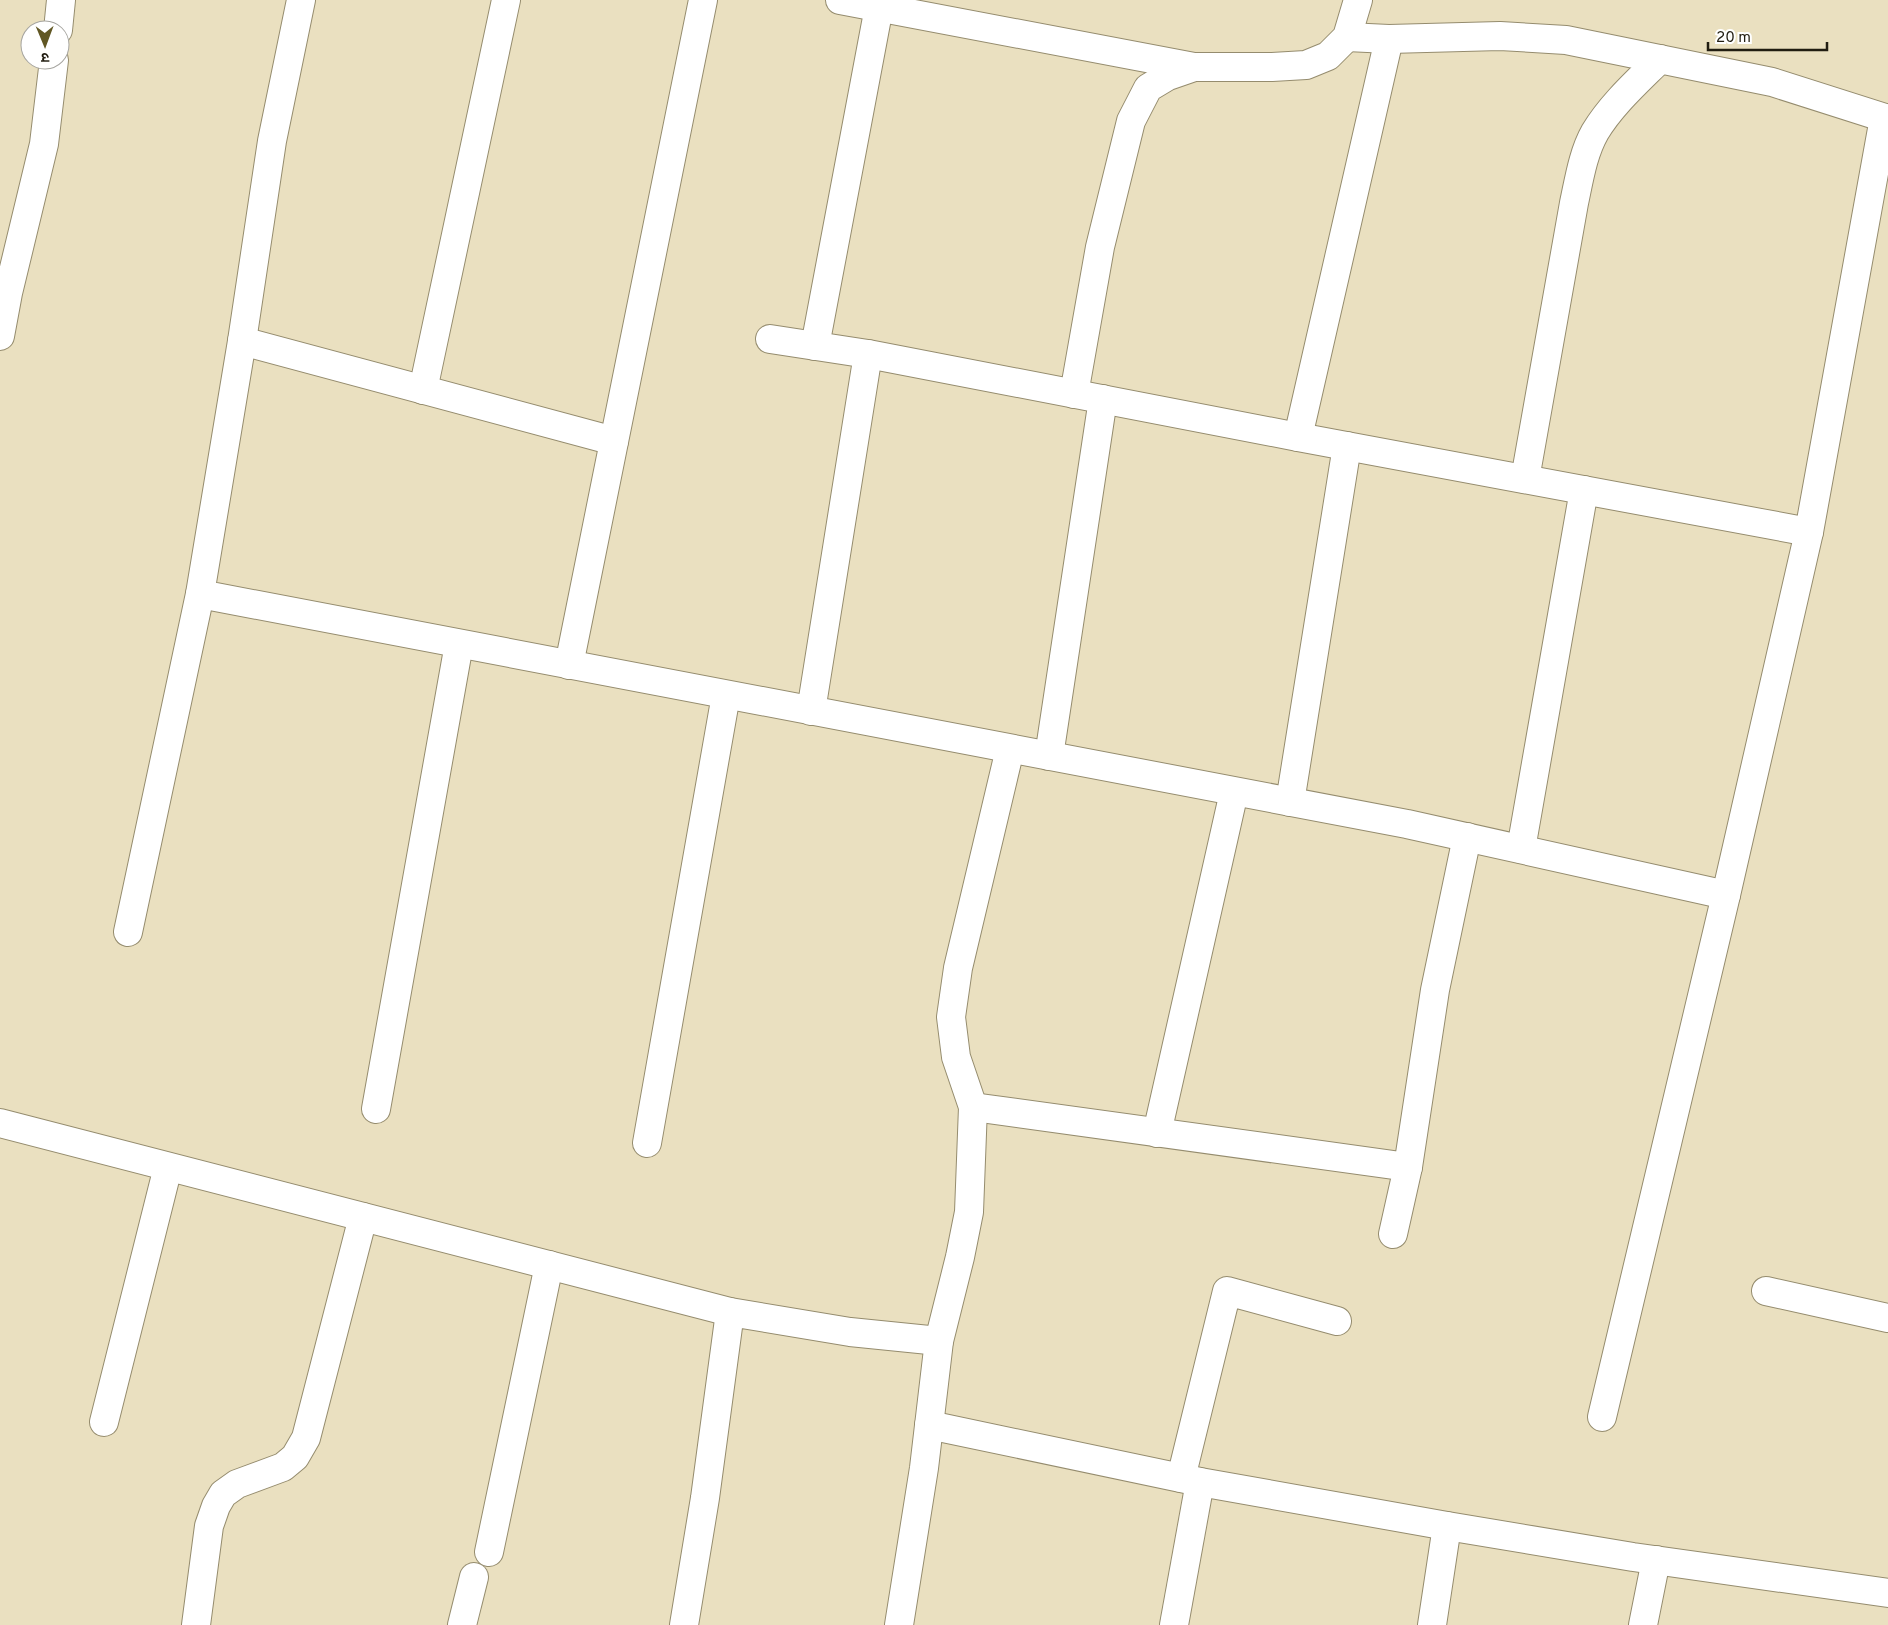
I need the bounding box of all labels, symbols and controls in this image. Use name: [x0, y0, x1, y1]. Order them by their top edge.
north arrow: [20, 20, 70, 70]
scale bar: [1708, 20, 1827, 52]
text: 20 m: [1716, 29, 1751, 48]
text: उ: [40, 48, 49, 65]

